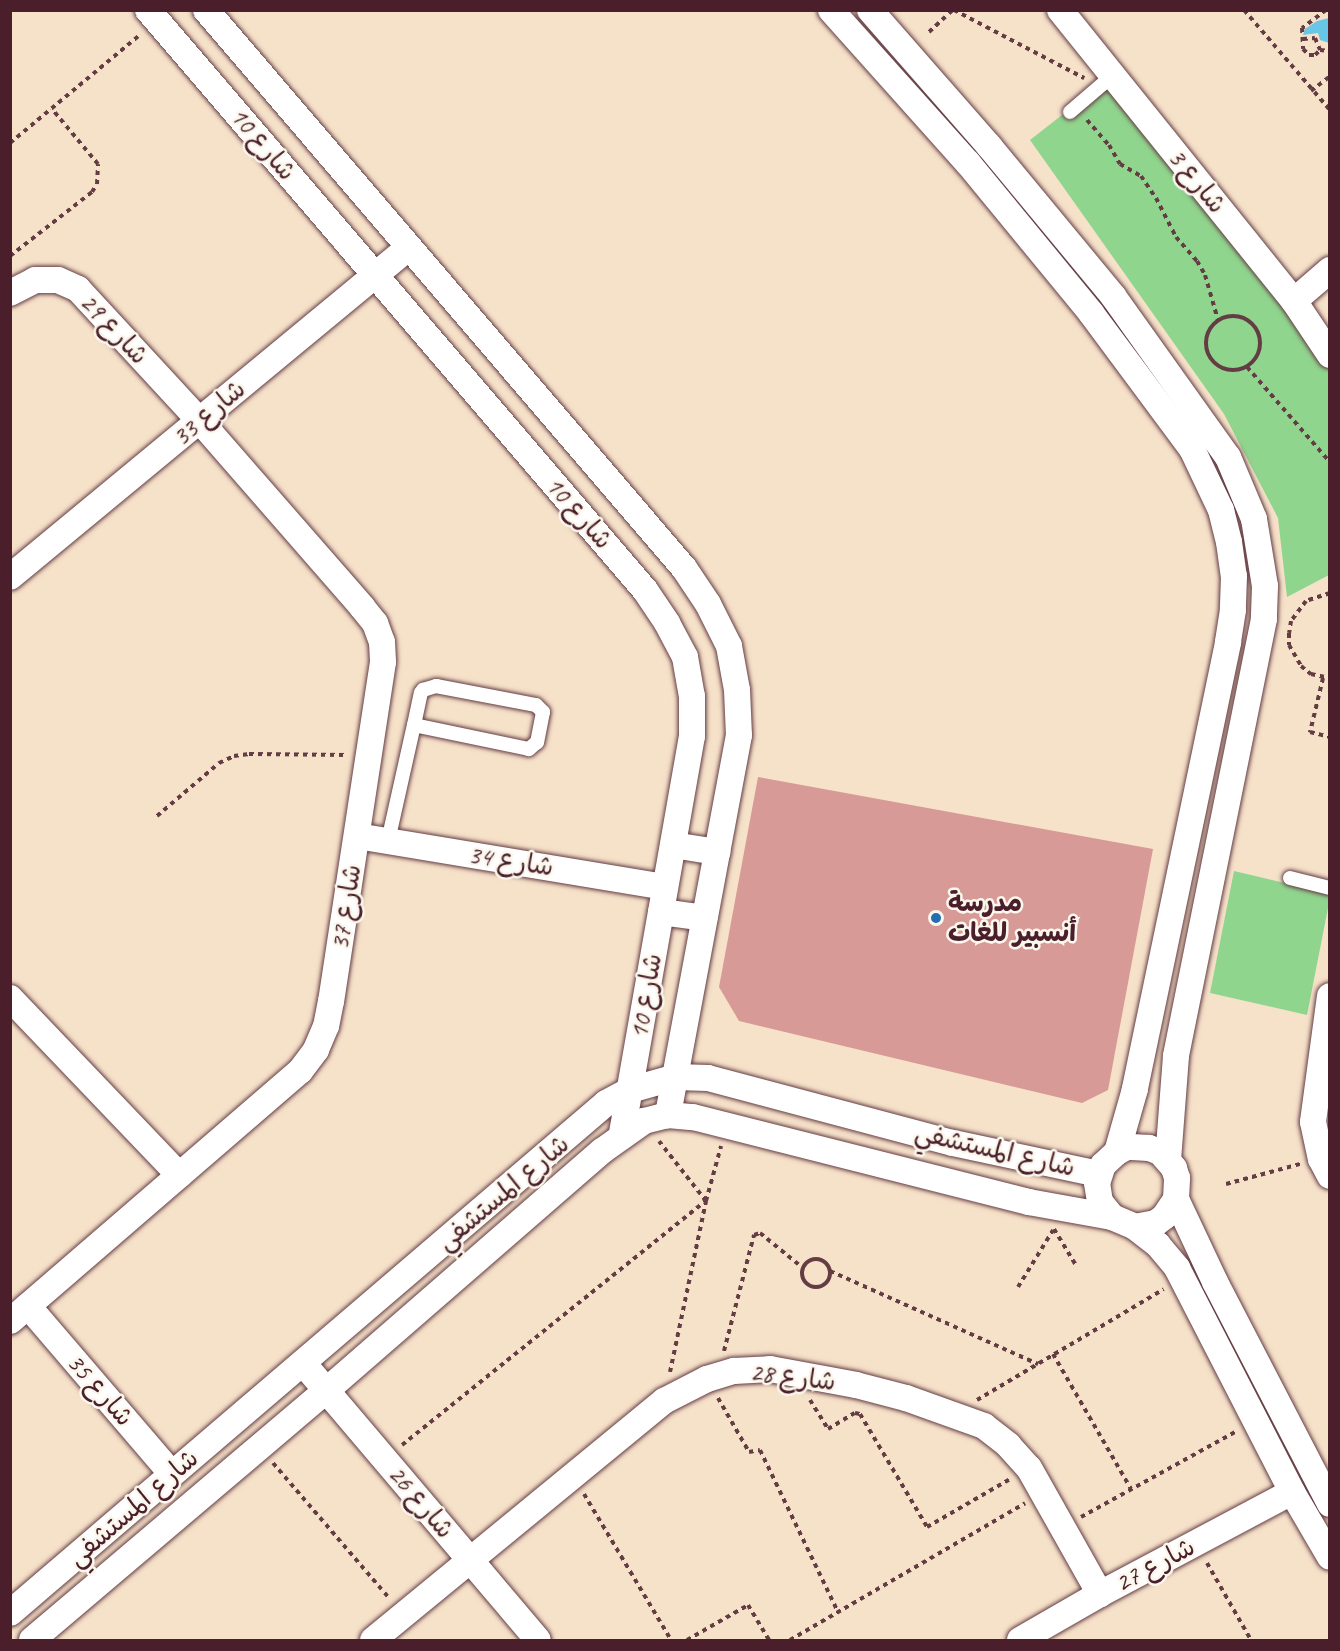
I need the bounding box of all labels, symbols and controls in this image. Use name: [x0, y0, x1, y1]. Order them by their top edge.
street label: شارع 10: [223, 101, 303, 187]
street label: شارع 3: [1162, 142, 1232, 220]
street label: شارع 29: [73, 287, 155, 371]
street label: شارع 33: [166, 373, 252, 453]
street label: شارع 10: [539, 470, 619, 556]
street label: شارع 34: [466, 839, 556, 883]
street label: شارع 37: [324, 862, 368, 952]
place label: مدرسة أنسبير للغات: [948, 887, 1076, 948]
marker: مدرسة أنسبير للغات: [929, 911, 943, 925]
street label: شارع 10: [623, 951, 669, 1041]
street label: شارع المستشفي: [912, 1116, 1078, 1184]
street label: شارع المستشفي: [430, 1129, 576, 1257]
street label: شارع 35: [60, 1347, 140, 1433]
street label: شارع 28: [748, 1356, 838, 1398]
street label: شارع المستشفي: [61, 1443, 205, 1573]
street label: شارع 26: [381, 1459, 461, 1545]
street label: شارع 27: [1110, 1531, 1200, 1599]

